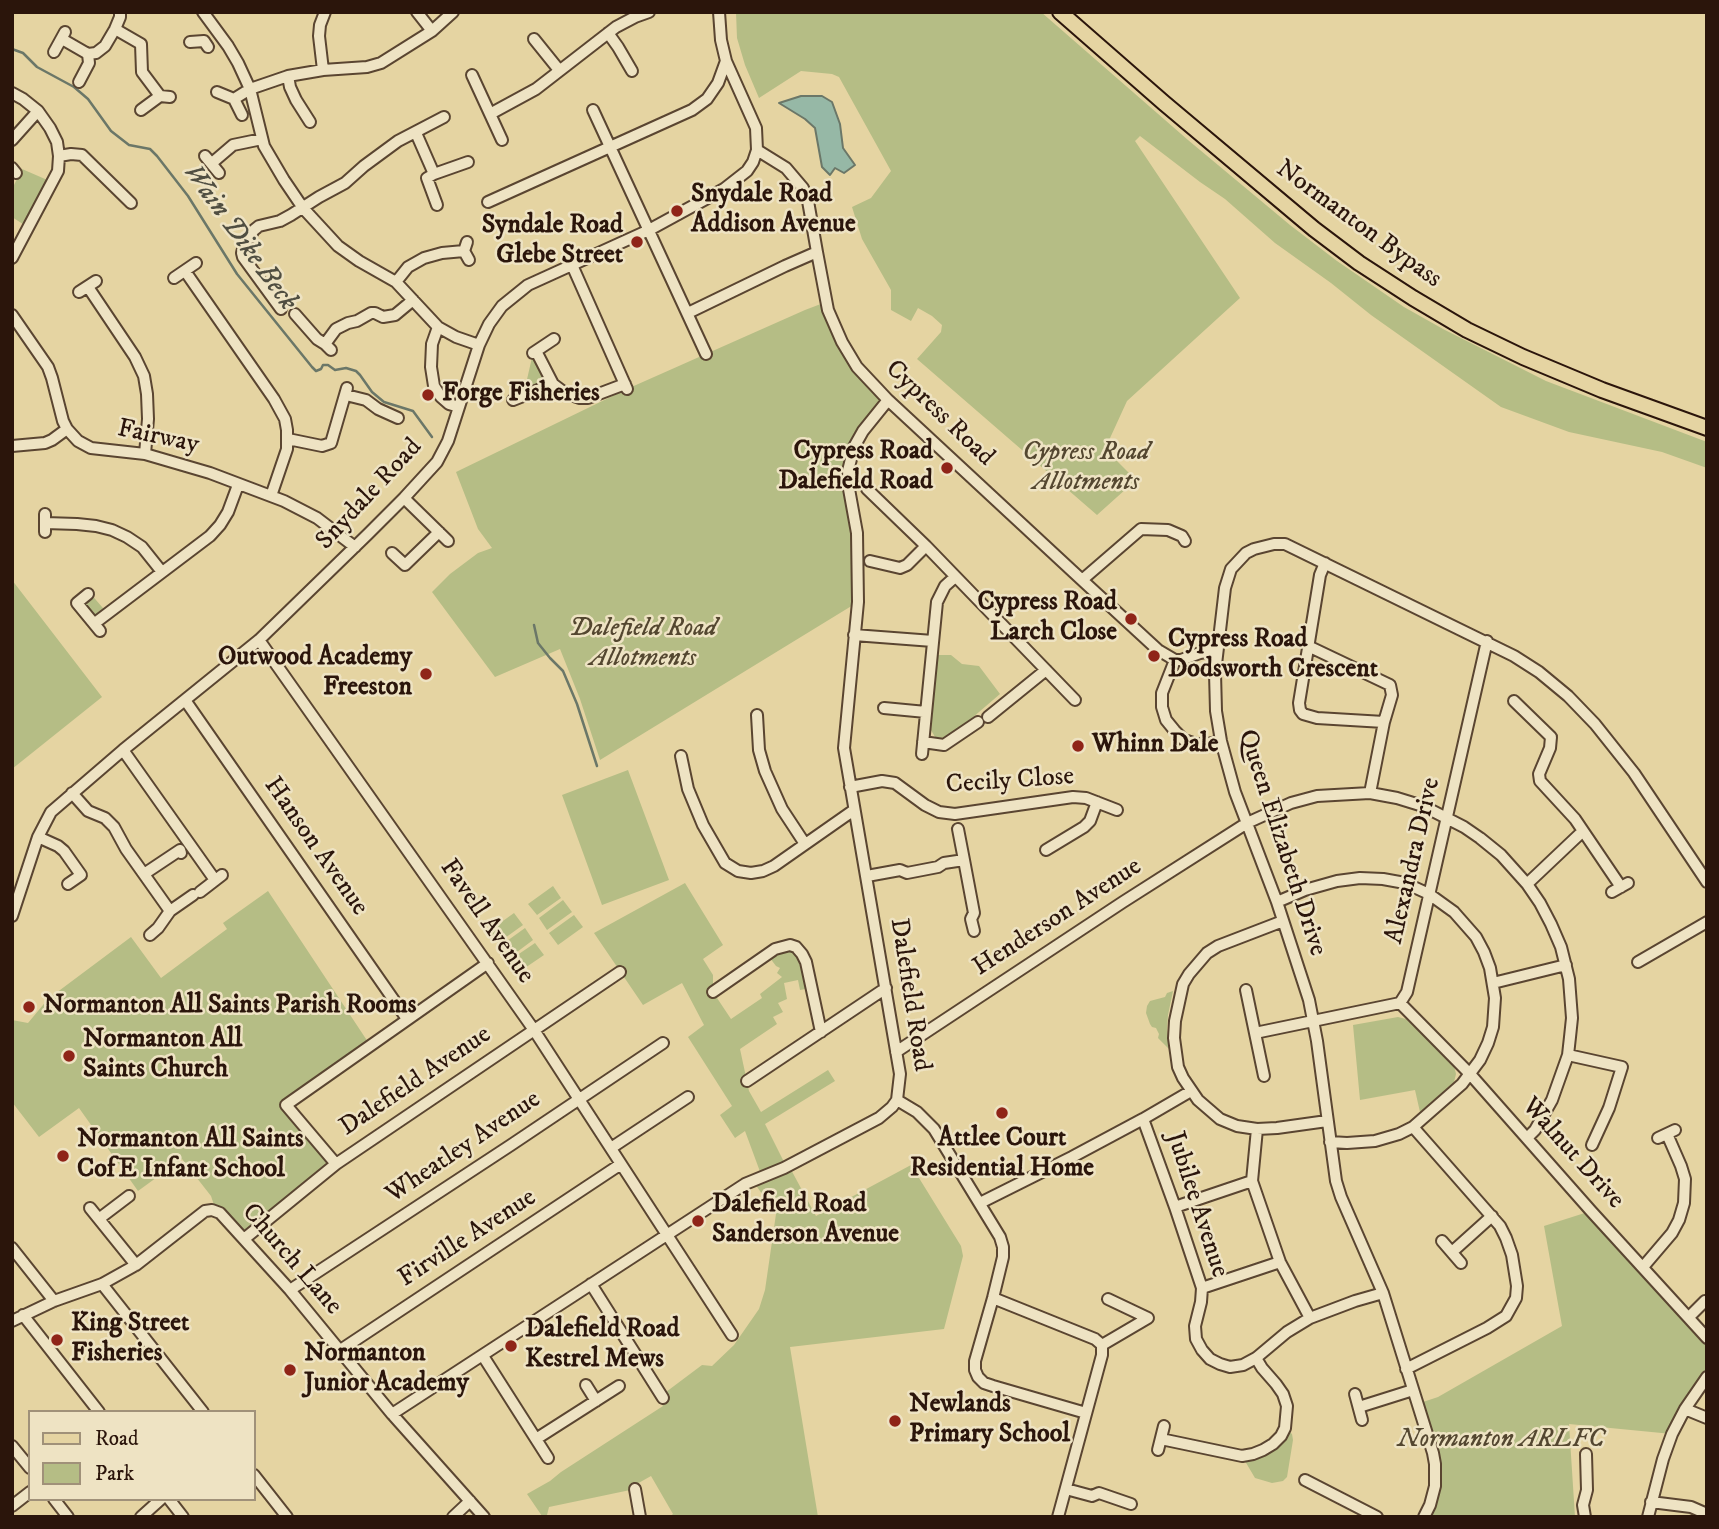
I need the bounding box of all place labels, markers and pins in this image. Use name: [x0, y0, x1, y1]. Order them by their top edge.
place label: Snydale Road Addison Avenue: [691, 180, 856, 242]
marker: Snydale Road Addison Avenue: [669, 203, 685, 219]
place label: Syndale Road Glebe Street: [482, 211, 623, 272]
marker: Syndale Road Glebe Street: [629, 234, 645, 250]
place label: Forge Fisheries: [442, 379, 600, 411]
marker: Forge Fisheries: [420, 387, 436, 403]
place label: Cypress Road Dalefield Road: [778, 437, 933, 498]
marker: Cypress Road Dalefield Road: [939, 460, 955, 476]
place label: Cypress Road Larch Close: [977, 588, 1117, 650]
marker: Cypress Road Larch Close: [1123, 611, 1139, 627]
place label: Cypress Road Dodsworth Crescent: [1168, 625, 1378, 686]
place label: Outwood Academy Freeston: [218, 643, 412, 704]
marker: Cypress Road Dodsworth Crescent: [1146, 648, 1162, 664]
marker: Outwood Academy Freeston: [418, 666, 434, 682]
place label: Whinn Dale: [1092, 730, 1219, 762]
marker: Whinn Dale: [1070, 738, 1086, 754]
place label: Normanton All Saints Parish Rooms: [43, 991, 416, 1023]
marker: Normanton All Saints Parish Rooms: [21, 999, 37, 1015]
place label: Normanton All Saints Church: [83, 1025, 242, 1086]
marker: Normanton All Saints Church: [61, 1048, 77, 1064]
marker: Attlee Court Residential Home: [994, 1105, 1010, 1121]
place label: Attlee Court Residential Home: [910, 1124, 1094, 1186]
place label: Normanton All Saints CofE Infant School: [77, 1125, 304, 1186]
marker: Normanton All Saints CofE Infant School: [55, 1148, 71, 1164]
place label: Dalefield Road Sanderson Avenue: [712, 1190, 899, 1252]
marker: Dalefield Road Sanderson Avenue: [690, 1213, 706, 1229]
place label: King Street Fisheries: [71, 1309, 189, 1370]
place label: Dalefield Road Kestrel Mews: [525, 1315, 680, 1376]
marker: King Street Fisheries: [49, 1332, 65, 1348]
marker: Dalefield Road Kestrel Mews: [503, 1338, 519, 1354]
place label: Normanton Junior Academy: [304, 1339, 469, 1400]
marker: Normanton Junior Academy: [282, 1362, 298, 1378]
place label: Newlands Primary School: [909, 1390, 1070, 1452]
marker: Newlands Primary School: [887, 1413, 903, 1429]

